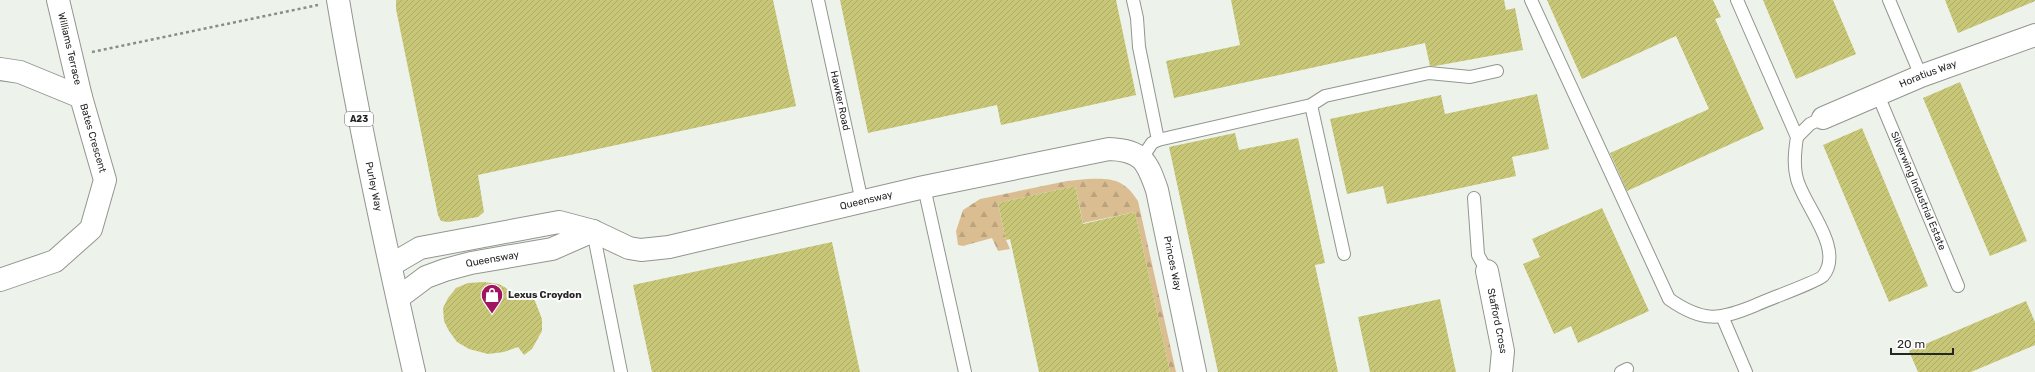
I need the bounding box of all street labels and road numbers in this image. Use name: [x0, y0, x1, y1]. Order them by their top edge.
street label: Williams Terrace: [55, 11, 84, 86]
street label: Horatius Way: [1898, 57, 1959, 91]
street label: Hawker Road: [828, 70, 852, 132]
street label: Bates Crescent: [77, 102, 109, 174]
road number: A23: [345, 112, 373, 126]
street label: Silverwing Industrial Estate: [1888, 130, 1948, 252]
street label: Purley Way: [362, 161, 385, 213]
street label: Queensway: [839, 188, 894, 213]
street label: Princes Way: [1161, 235, 1184, 293]
street label: Queensway: [465, 249, 521, 270]
street label: Stafford Cross: [1485, 287, 1509, 354]

